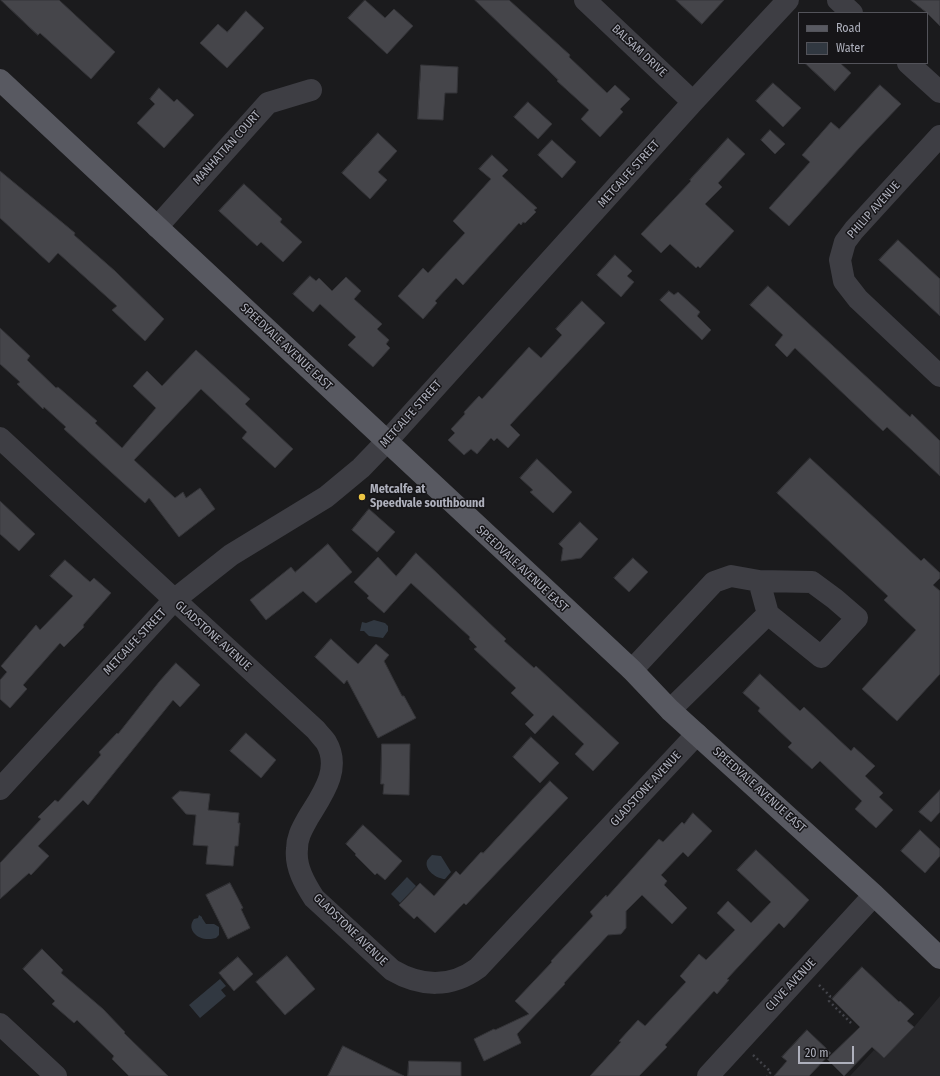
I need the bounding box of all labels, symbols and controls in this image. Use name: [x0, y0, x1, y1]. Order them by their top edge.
legend: [798, 12, 928, 64]
text: Road: [836, 21, 861, 35]
street label: BALSAM DRIVE: [609, 22, 669, 80]
text: Water: [836, 41, 864, 55]
street label: MANHATTAN COURT: [190, 108, 264, 188]
street label: METCALFE STREET: [595, 137, 663, 211]
street label: PHILIP AVENUE: [845, 178, 903, 242]
street label: SPEEDVALE AVENUE EAST: [237, 301, 335, 393]
street label: METCALFE STREET: [377, 377, 445, 451]
place label: Metcalfe at Speedvale southbound: [370, 483, 485, 511]
marker: Metcalfe at Speedvale southbound: [357, 492, 367, 502]
street label: SPEEDVALE AVENUE EAST: [473, 523, 571, 615]
street label: GLADSTONE AVENUE: [172, 598, 254, 674]
street label: METCALFE STREET: [101, 606, 169, 678]
street label: SPEEDVALE AVENUE EAST: [709, 744, 809, 836]
street label: GLADSTONE AVENUE: [608, 748, 684, 830]
street label: GLADSTONE AVENUE: [310, 891, 390, 969]
street label: CLIVE AVENUE: [763, 956, 819, 1014]
scale bar: [800, 1038, 856, 1064]
text: 20 m: [805, 1046, 829, 1060]

